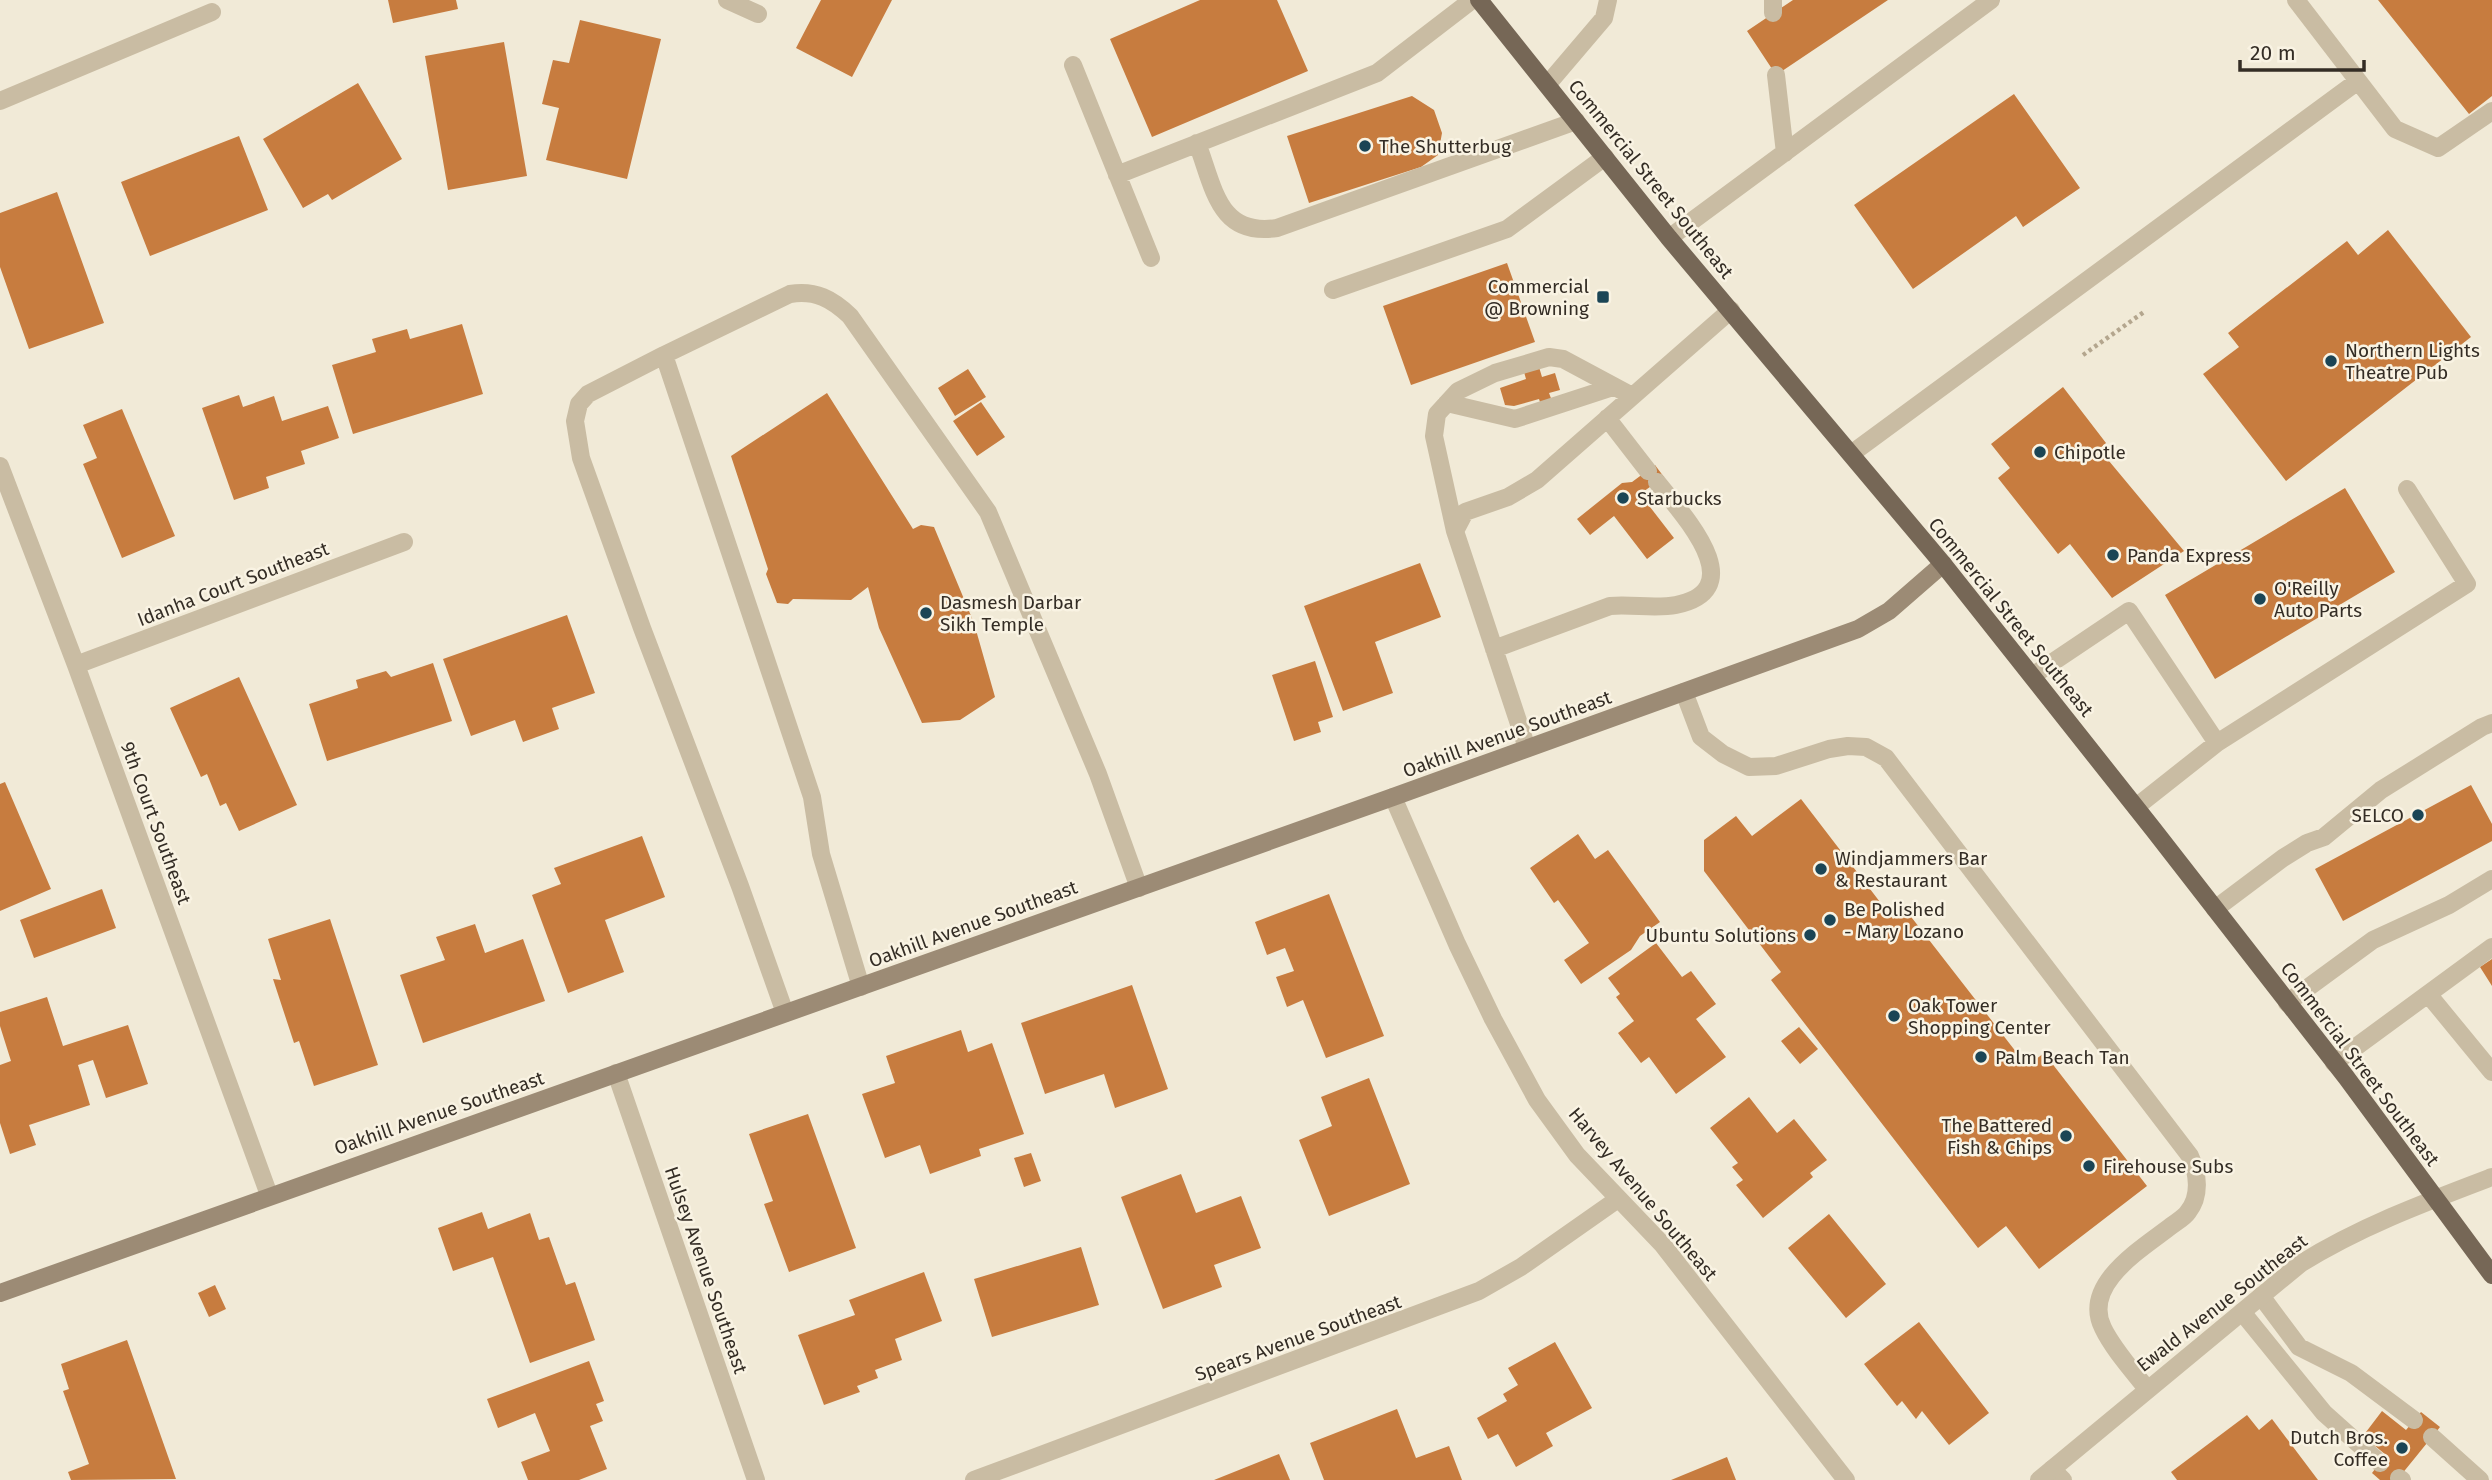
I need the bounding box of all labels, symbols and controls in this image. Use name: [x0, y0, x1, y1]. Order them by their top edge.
scale bar: [2240, 28, 2364, 72]
text: 20 m: [2250, 40, 2296, 66]
street label: Commercial Street Southeast: [1564, 75, 1738, 283]
place label: The Shutterbug: [1379, 135, 1511, 158]
marker: The Shutterbug: [1357, 138, 1373, 154]
place label: Commercial @ Browning: [1484, 275, 1589, 320]
marker: Commercial @ Browning: [1595, 289, 1611, 305]
place label: Northern Lights Theatre Pub: [2345, 339, 2480, 384]
marker: Northern Lights Theatre Pub: [2323, 353, 2339, 369]
place label: Chipotle: [2054, 441, 2126, 464]
marker: Chipotle: [2032, 444, 2048, 460]
place label: Starbucks: [1637, 487, 1722, 510]
marker: Starbucks: [1615, 490, 1631, 506]
street label: Commercial Street Southeast: [1924, 513, 2098, 721]
street label: Idanha Court Southeast: [134, 537, 332, 631]
place label: Panda Express: [2127, 544, 2251, 567]
marker: Panda Express: [2105, 547, 2121, 563]
place label: O'Reilly Auto Parts: [2274, 577, 2362, 622]
place label: Dasmesh Darbar Sikh Temple: [940, 591, 1082, 636]
marker: O'Reilly Auto Parts: [2252, 591, 2268, 607]
marker: Dasmesh Darbar Sikh Temple: [918, 605, 934, 621]
street label: Oakhill Avenue Southeast: [1400, 685, 1615, 782]
street label: 9th Court Southeast: [116, 739, 196, 907]
place label: SELCO: [2351, 804, 2404, 827]
marker: SELCO: [2410, 807, 2426, 823]
place label: Windjammers Bar & Restaurant: [1835, 847, 1988, 892]
marker: Windjammers Bar & Restaurant: [1813, 861, 1829, 877]
street label: Oakhill Avenue Southeast: [866, 875, 1081, 972]
place label: Be Polished - Mary Lozano: [1844, 898, 1964, 943]
marker: Be Polished - Mary Lozano: [1822, 912, 1838, 928]
place label: Ubuntu Solutions: [1646, 924, 1796, 947]
marker: Ubuntu Solutions: [1802, 927, 1818, 943]
street label: Commercial Street Southeast: [2276, 958, 2444, 1171]
place label: Oak Tower Shopping Center: [1908, 994, 2051, 1039]
marker: Oak Tower Shopping Center: [1886, 1008, 1902, 1024]
place label: Palm Beach Tan: [1995, 1046, 2130, 1069]
marker: Palm Beach Tan: [1973, 1049, 1989, 1065]
street label: Oakhill Avenue Southeast: [331, 1066, 547, 1160]
street label: Harvey Avenue Southeast: [1564, 1103, 1722, 1285]
place label: The Battered Fish & Chips: [1941, 1114, 2052, 1159]
marker: The Battered Fish & Chips: [2058, 1128, 2074, 1144]
place label: Firehouse Subs: [2103, 1155, 2233, 1178]
marker: Firehouse Subs: [2081, 1158, 2097, 1174]
street label: Hulsey Avenue Southeast: [660, 1163, 752, 1377]
street label: Ewald Avenue Southeast: [2132, 1229, 2312, 1377]
street label: Spears Avenue Southeast: [1192, 1290, 1404, 1386]
place label: Dutch Bros. Coffee: [2290, 1426, 2388, 1471]
marker: Dutch Bros. Coffee: [2394, 1440, 2410, 1456]

